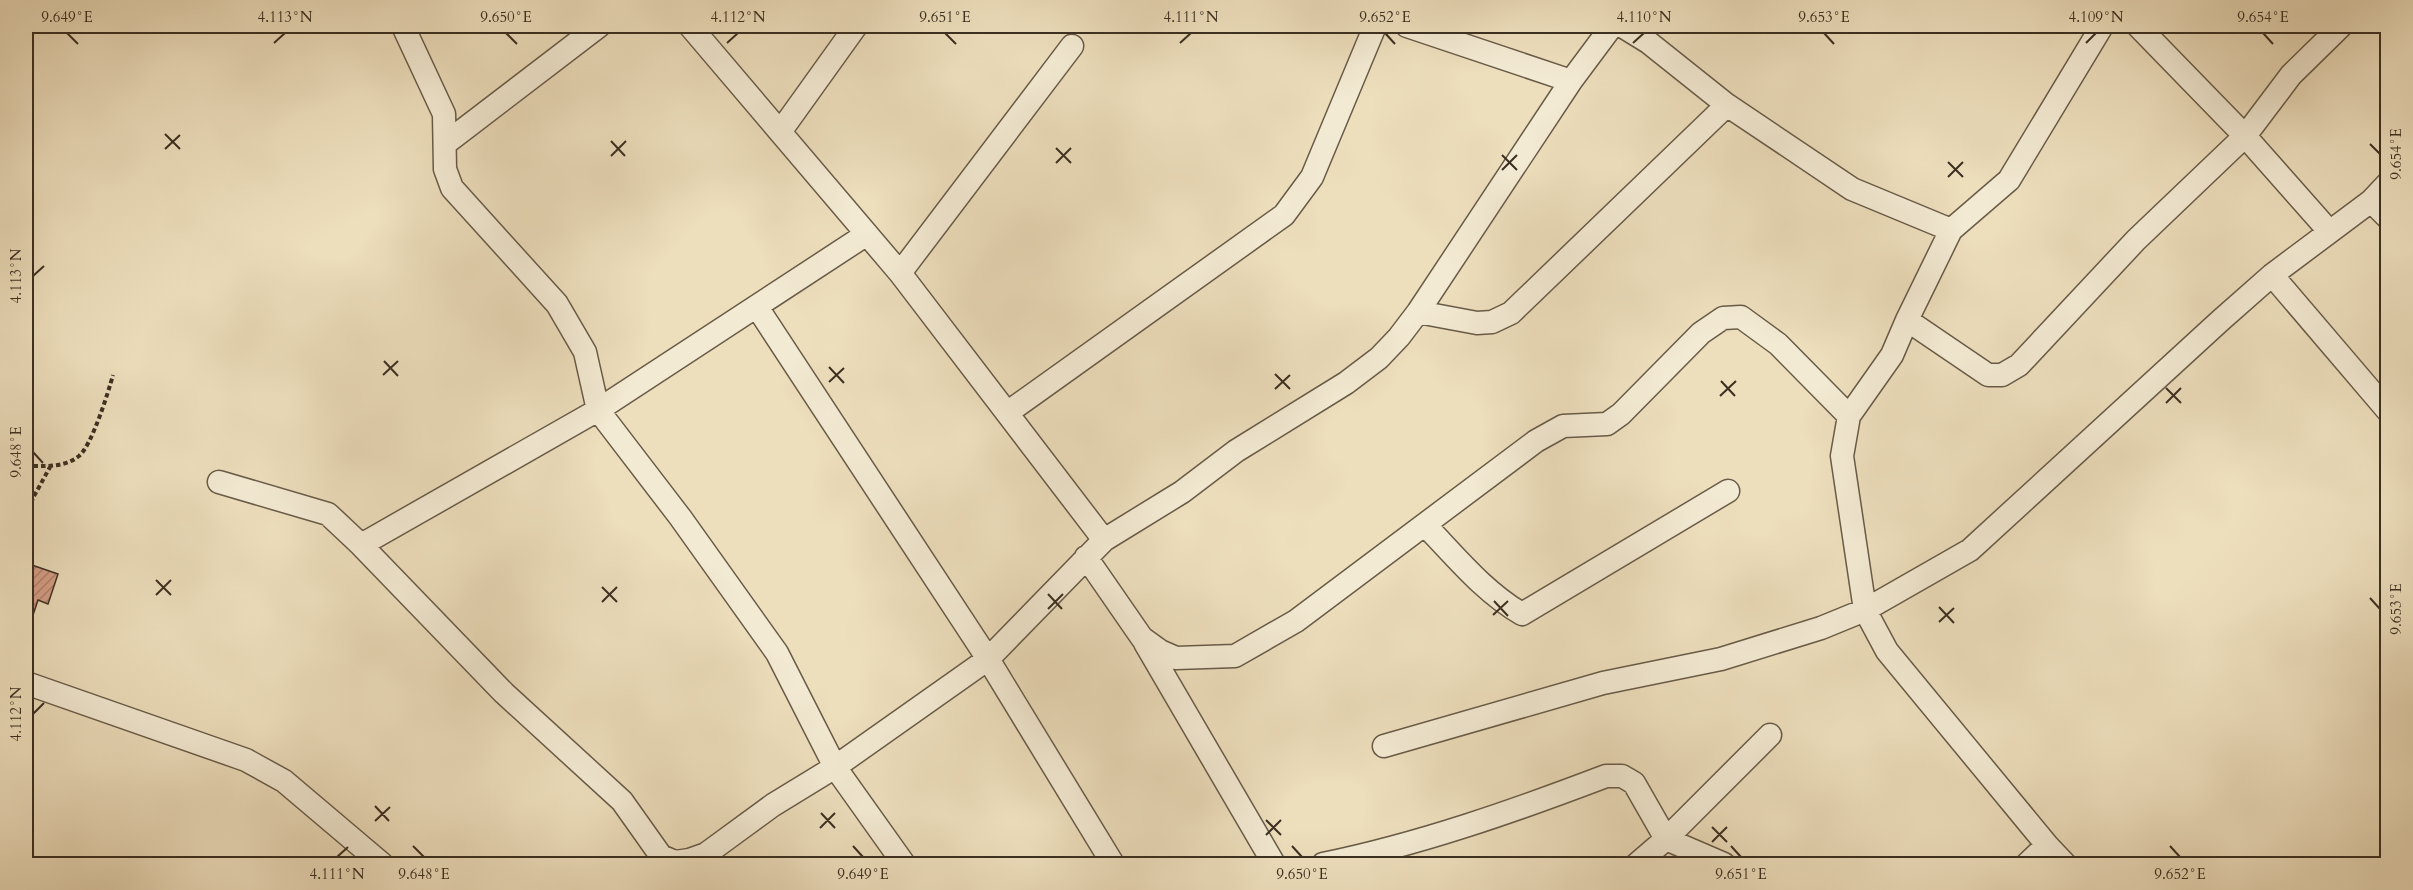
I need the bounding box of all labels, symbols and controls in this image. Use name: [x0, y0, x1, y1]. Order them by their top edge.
text: 9.649°E: [41, 7, 93, 27]
text: 4.113°N: [257, 7, 313, 27]
text: 9.650°E: [480, 7, 532, 27]
text: 4.112°N: [710, 7, 766, 27]
text: 9.651°E: [919, 7, 971, 27]
text: 4.111°N: [1163, 7, 1219, 27]
text: 9.652°E: [1359, 7, 1411, 27]
text: 4.110°N: [1616, 7, 1672, 27]
text: 9.653°E: [1798, 7, 1850, 27]
text: 4.109°N: [2068, 7, 2124, 27]
text: 9.654°E: [2237, 7, 2289, 27]
text: 9.654°E: [2386, 128, 2406, 180]
text: 4.113°N: [6, 248, 26, 304]
text: 9.648°E: [6, 426, 26, 478]
text: 9.653°E: [2386, 583, 2406, 635]
text: 4.112°N: [6, 686, 26, 742]
text: 4.111°N: [309, 864, 365, 884]
text: 9.648°E: [398, 864, 450, 884]
text: 9.649°E: [837, 864, 889, 884]
text: 9.650°E: [1276, 864, 1328, 884]
text: 9.651°E: [1715, 864, 1767, 884]
text: 9.652°E: [2154, 864, 2206, 884]

